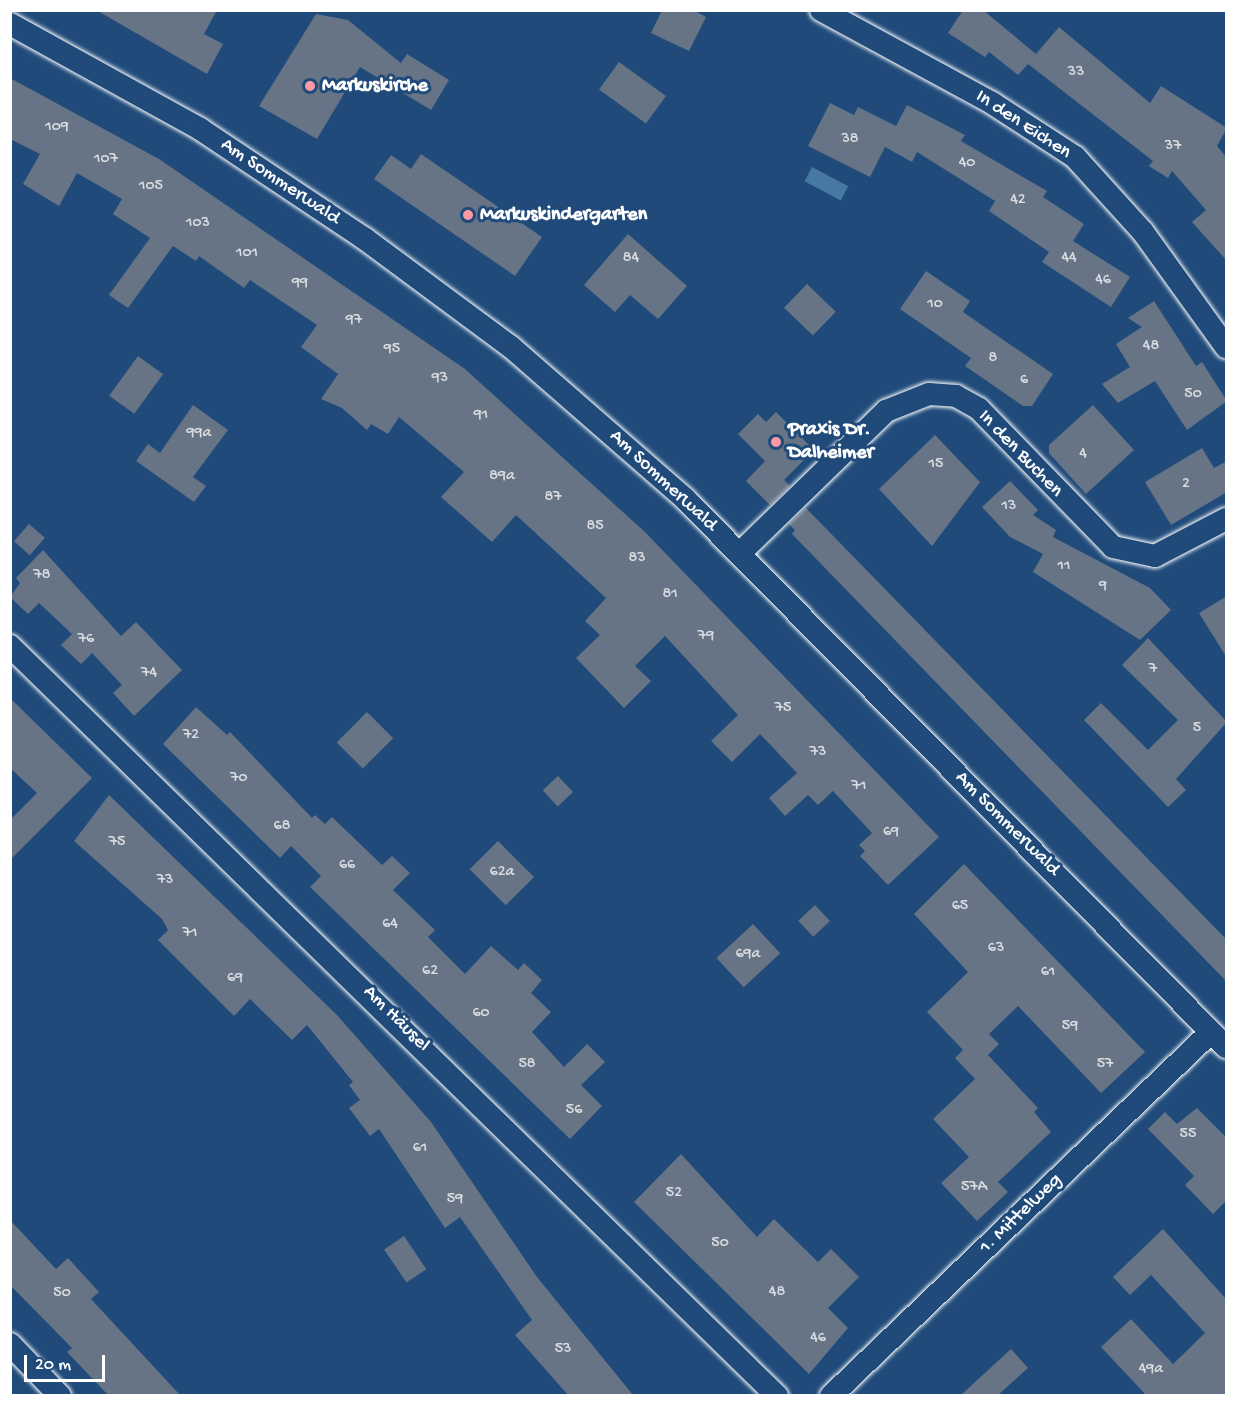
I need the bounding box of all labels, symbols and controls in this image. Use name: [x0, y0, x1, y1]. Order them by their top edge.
house number: 33: [1068, 63, 1084, 83]
place label: Markuskirche: [322, 74, 428, 98]
marker: Markuskirche: [303, 79, 317, 93]
street label: In den Eichen: [971, 85, 1075, 165]
house number: 109: [45, 118, 69, 138]
house number: 38: [841, 130, 859, 150]
street label: Am Sommerwald: [216, 133, 344, 231]
house number: 37: [1165, 137, 1181, 157]
house number: 107: [94, 150, 118, 170]
house number: 40: [959, 154, 975, 174]
house number: 105: [139, 177, 163, 197]
house number: 42: [1010, 191, 1026, 211]
place label: Markuskindergarten: [480, 203, 647, 227]
marker: Markuskindergarten: [461, 208, 475, 222]
house number: 103: [186, 214, 210, 234]
house number: 101: [236, 244, 258, 264]
house number: 84: [623, 249, 639, 269]
house number: 44: [1061, 249, 1077, 269]
house number: 46: [1095, 271, 1111, 291]
house number: 99: [292, 274, 308, 294]
house number: 10: [927, 295, 943, 315]
house number: 97: [346, 311, 362, 331]
house number: 48: [1143, 337, 1159, 357]
house number: 95: [384, 340, 400, 360]
house number: 8: [989, 349, 997, 369]
house number: 93: [432, 369, 448, 389]
house number: 6: [1020, 371, 1028, 391]
house number: 50: [1184, 385, 1202, 405]
street label: In den Buchen: [972, 405, 1068, 503]
house number: 91: [474, 406, 488, 426]
place label: Praxis Dr. Dalheimer: [788, 418, 874, 465]
house number: 99a: [187, 424, 211, 444]
street label: Am Sommerwald: [604, 425, 722, 537]
marker: Praxis Dr. Dalheimer: [769, 435, 783, 449]
house number: 4: [1079, 445, 1087, 465]
house number: 15: [929, 455, 943, 475]
house number: 89a: [489, 467, 515, 487]
house number: 2: [1182, 475, 1190, 495]
house number: 87: [544, 488, 562, 508]
house number: 13: [1002, 497, 1016, 517]
house number: 85: [586, 517, 604, 537]
house number: 83: [628, 549, 646, 569]
house number: 11: [1058, 557, 1070, 577]
house number: 78: [33, 566, 51, 586]
house number: 9: [1099, 577, 1107, 597]
house number: 81: [662, 585, 678, 605]
house number: 79: [698, 627, 714, 647]
house number: 76: [78, 630, 94, 650]
house number: 7: [1149, 660, 1157, 680]
house number: 74: [141, 664, 157, 684]
house number: 75: [775, 699, 791, 719]
house number: 5: [1193, 719, 1201, 739]
house number: 72: [183, 726, 199, 746]
house number: 73: [810, 743, 826, 763]
street label: Am Sommerwald: [949, 766, 1065, 882]
house number: 70: [230, 769, 248, 789]
house number: 71: [852, 777, 866, 797]
house number: 68: [274, 817, 290, 837]
house number: 69: [883, 823, 899, 843]
house number: 75: [109, 833, 125, 853]
house number: 66: [339, 856, 355, 876]
house number: 62a: [490, 863, 514, 883]
house number: 73: [157, 871, 173, 891]
house number: 65: [952, 897, 968, 917]
house number: 64: [382, 915, 398, 935]
house number: 71: [183, 924, 197, 944]
house number: 63: [988, 939, 1004, 959]
house number: 69a: [735, 945, 761, 965]
house number: 62: [422, 962, 438, 982]
house number: 61: [1041, 963, 1055, 983]
house number: 69: [227, 969, 243, 989]
street label: Am Häusel: [358, 981, 434, 1057]
house number: 60: [472, 1004, 490, 1024]
house number: 59: [1062, 1017, 1078, 1037]
house number: 58: [518, 1055, 536, 1075]
house number: 57: [1097, 1055, 1113, 1075]
house number: 56: [566, 1101, 582, 1121]
house number: 55: [1180, 1125, 1196, 1145]
house number: 61: [413, 1139, 427, 1159]
street label: 1. Mittelweg: [975, 1169, 1067, 1259]
house number: 57A: [961, 1178, 987, 1198]
house number: 52: [666, 1184, 682, 1204]
house number: 59: [447, 1190, 463, 1210]
house number: 50: [711, 1234, 729, 1254]
house number: 48: [769, 1283, 785, 1303]
house number: 50: [53, 1284, 71, 1304]
house number: 46: [810, 1329, 826, 1349]
house number: 53: [555, 1340, 571, 1360]
scale bar: [27, 1343, 108, 1381]
text: 20 m: [35, 1355, 71, 1376]
house number: 49a: [1139, 1360, 1163, 1380]

